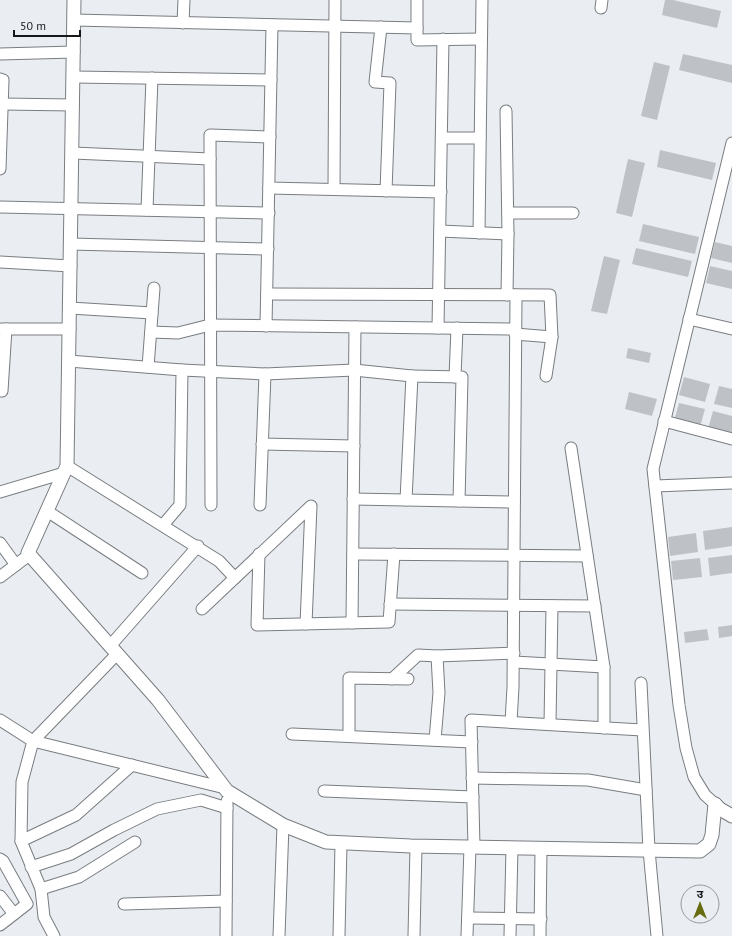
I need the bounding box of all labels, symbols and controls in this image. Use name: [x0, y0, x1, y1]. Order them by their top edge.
scale bar: [14, 12, 80, 38]
text: 50 m: [20, 18, 46, 33]
north arrow: [680, 884, 720, 924]
text: उ: [697, 887, 704, 901]

